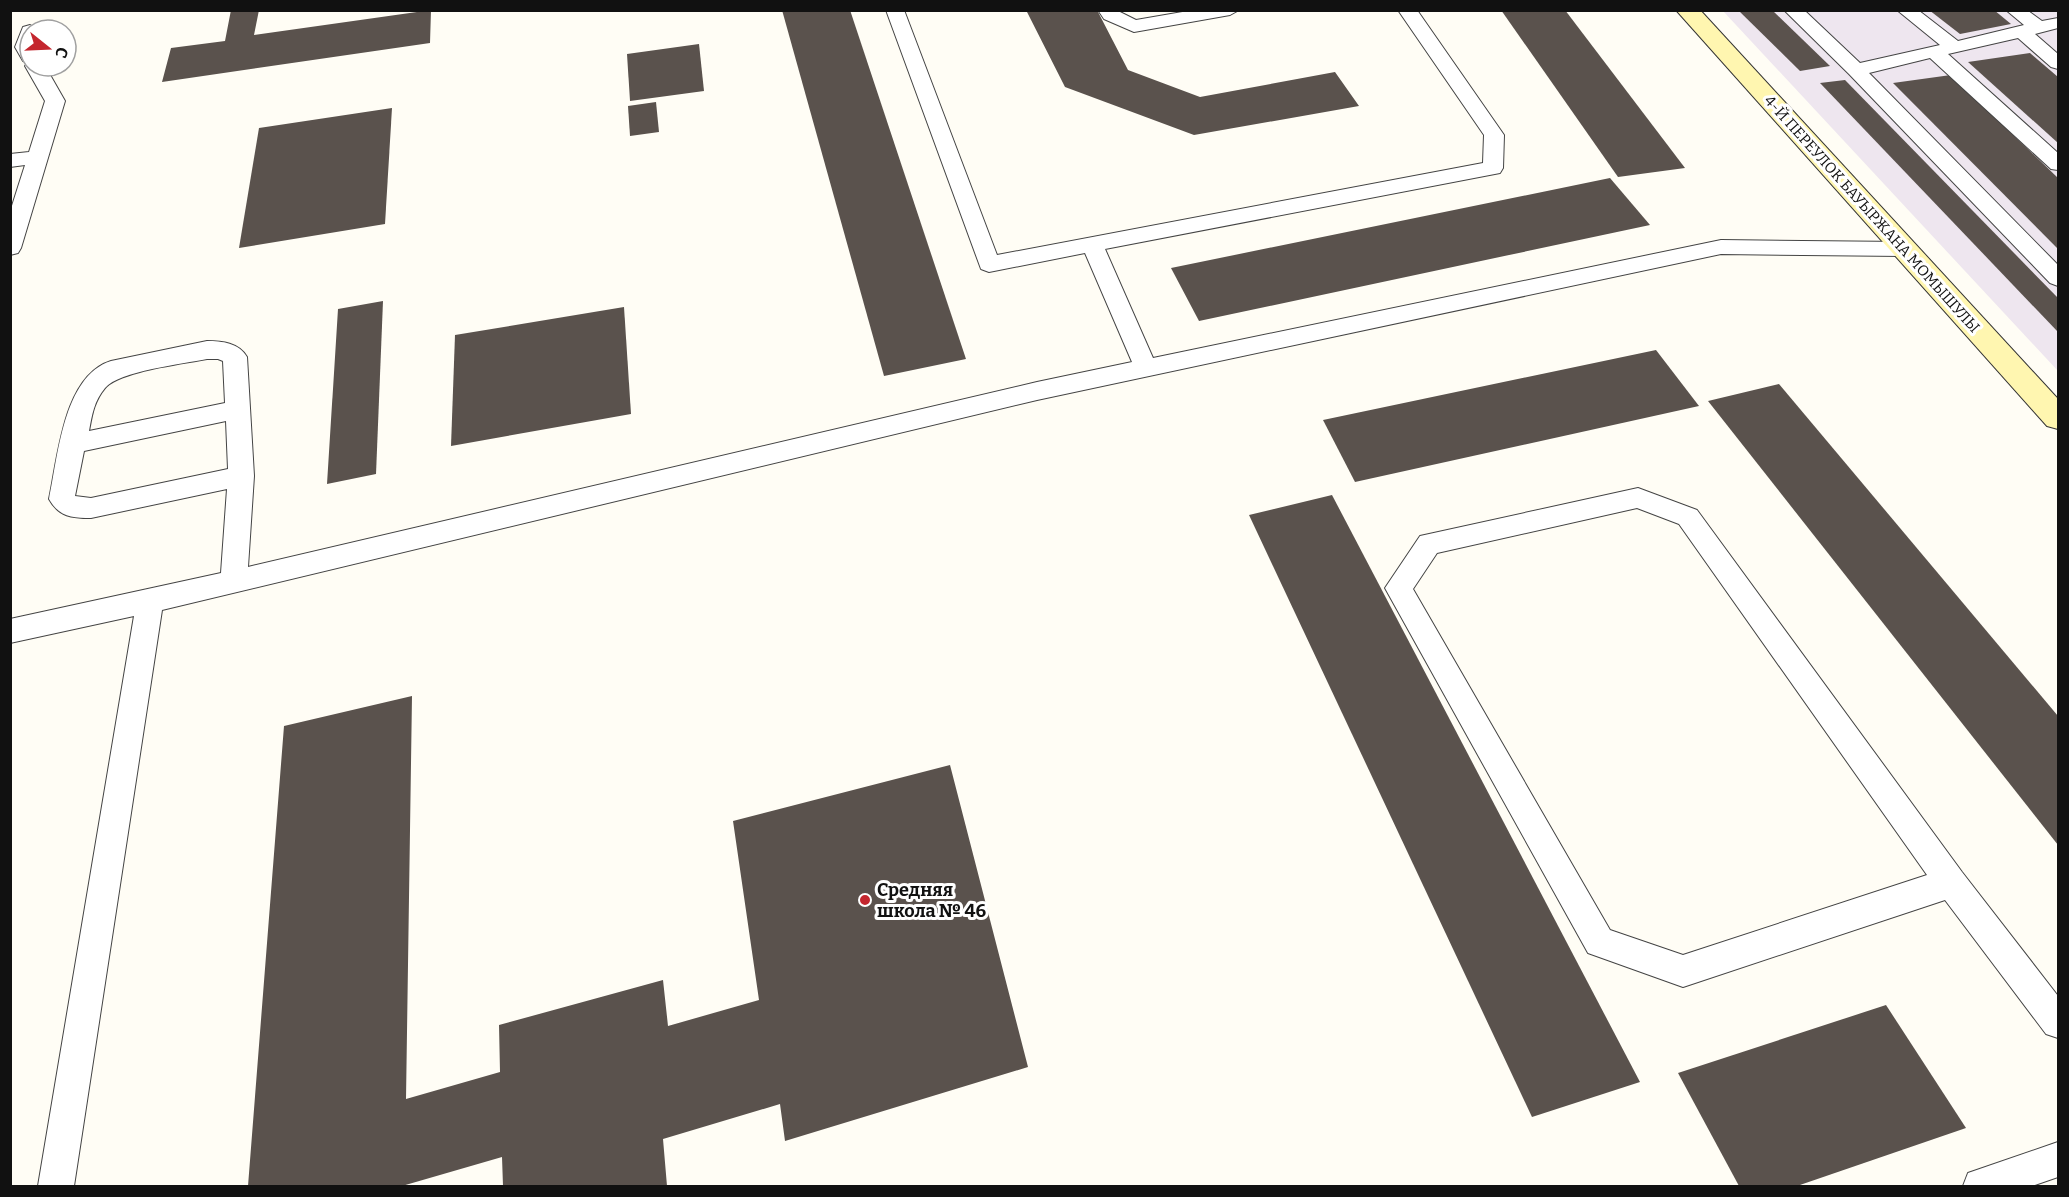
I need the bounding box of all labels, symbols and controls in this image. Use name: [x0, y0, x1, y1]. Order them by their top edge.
north arrow: [18, 18, 78, 78]
text: С: [51, 45, 72, 60]
street label: 4-Й ПЕРЕУЛОК БАУЫРЖАНА МОМЫШУЛЫ: [1761, 92, 1983, 336]
place label: Средняя школа № 46: [877, 879, 986, 922]
marker: Средняя школа № 46: [858, 893, 872, 907]

